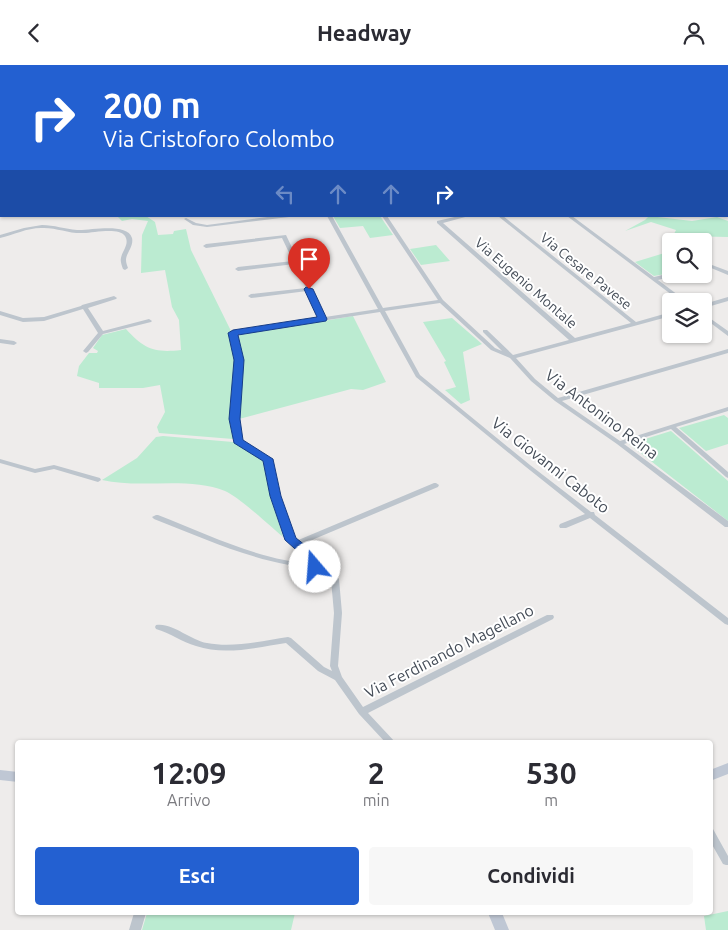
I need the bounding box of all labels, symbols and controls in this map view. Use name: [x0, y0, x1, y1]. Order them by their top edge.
icon: back: [20, 19, 48, 47]
icon: person: [680, 19, 708, 47]
text: Headway: [317, 20, 411, 45]
icon: right: [20, 85, 85, 150]
text: 200 m: [103, 85, 201, 125]
text: Via Cristoforo Colombo: [103, 126, 335, 151]
icon: left: [271, 180, 299, 208]
icon: ahead: [324, 180, 352, 208]
icon: ahead: [377, 180, 405, 208]
icon: right: [430, 180, 458, 208]
street label: Via Cesare Pavese: [537, 229, 635, 313]
map controls: [662, 233, 712, 343]
button: search: [662, 233, 712, 283]
street label: Via Eugenio Montale: [472, 234, 580, 332]
pin: [288, 238, 330, 289]
icon: arrive: [295, 245, 323, 273]
button: layers: [662, 293, 712, 343]
street label: Via Antonino Reina: [542, 366, 662, 462]
street label: Via Giovanni Caboto: [489, 413, 613, 517]
position arrow: [288, 540, 340, 592]
street label: Via Ferdinando Magellano: [362, 600, 536, 702]
text: 12:09: [151, 756, 226, 790]
text: 2: [368, 756, 385, 790]
text: 530: [526, 756, 577, 790]
text: Arrivo: [167, 791, 211, 809]
text: min: [363, 791, 390, 809]
text: m: [544, 791, 558, 809]
button: Esci: [35, 847, 359, 905]
button: Condividi: [369, 847, 693, 905]

